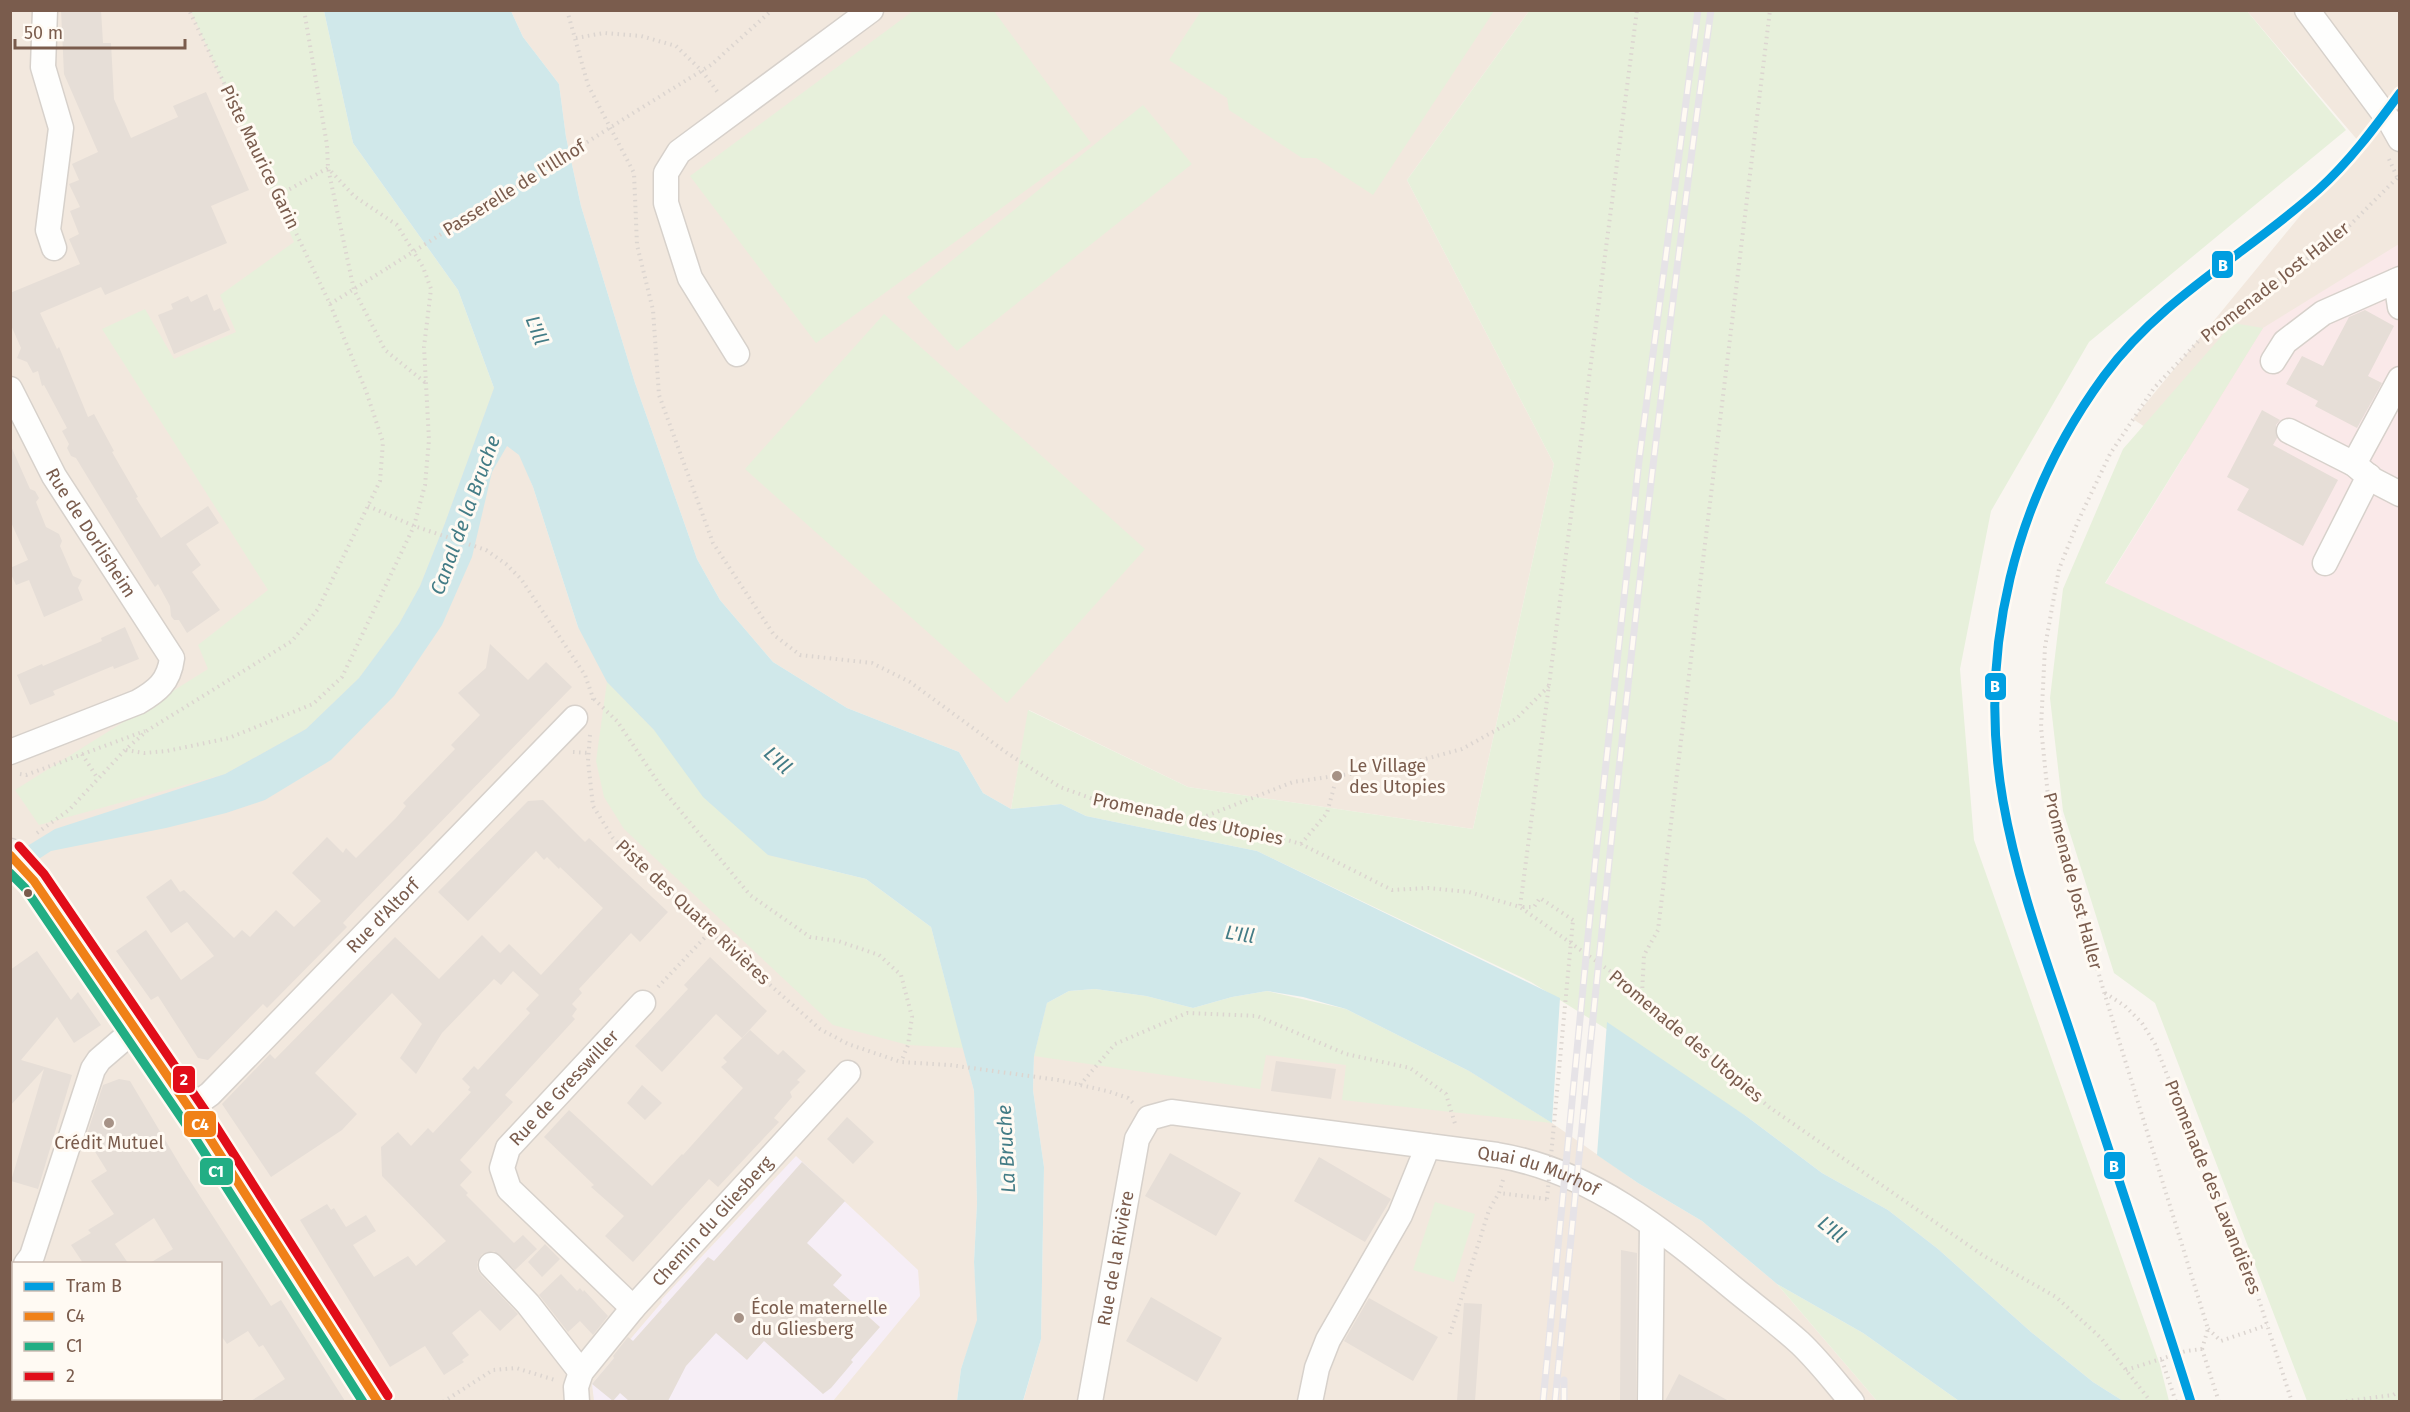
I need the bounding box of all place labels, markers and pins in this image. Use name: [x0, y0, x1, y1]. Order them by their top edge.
place label: Le Village des Utopies: [1349, 755, 1445, 798]
marker: Le Village des Utopies: [1330, 769, 1344, 783]
unlabelled marker: [22, 887, 34, 899]
marker: Crédit Mutuel: [102, 1116, 116, 1130]
place label: Crédit Mutuel: [54, 1132, 164, 1154]
place label: École maternelle du Gliesberg: [751, 1296, 888, 1340]
marker: École maternelle du Gliesberg: [732, 1311, 746, 1325]

